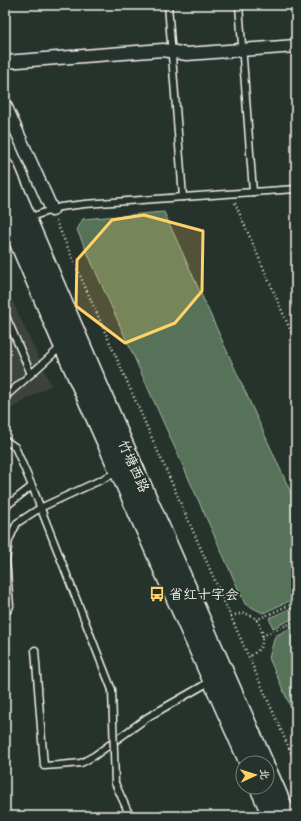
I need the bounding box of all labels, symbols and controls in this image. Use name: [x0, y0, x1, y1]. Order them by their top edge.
street label: 竹塘西路: [114, 437, 153, 495]
bus stop icon: 省红十字会: [148, 585, 166, 603]
place label: 省红十字会: [169, 586, 239, 603]
north arrow: [235, 755, 275, 795]
text: 北: [258, 768, 271, 780]

